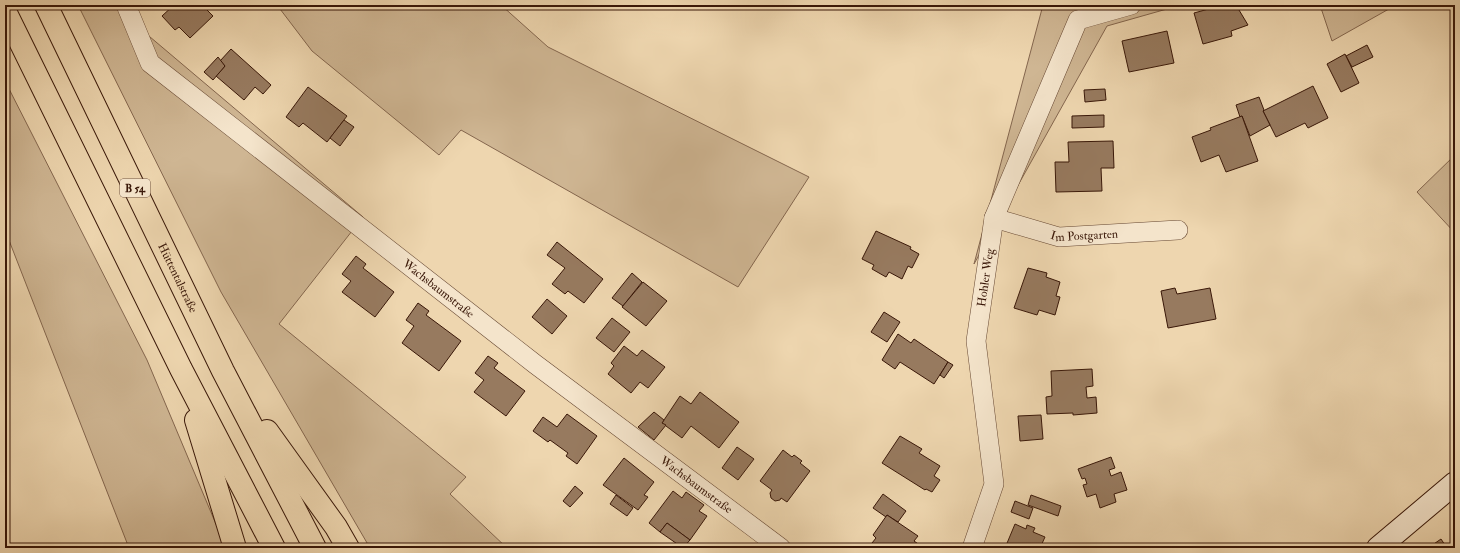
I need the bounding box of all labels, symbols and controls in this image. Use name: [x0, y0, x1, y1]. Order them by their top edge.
road number: B 54: [120, 179, 150, 197]
street label: Im Postgarten: [1049, 226, 1118, 245]
street label: Hüttentalstraße: [155, 240, 201, 315]
street label: Hohler Weg: [974, 246, 997, 308]
street label: Wachsbaumstraße: [399, 255, 477, 321]
street label: Wachsbaumstraße: [656, 452, 736, 517]

